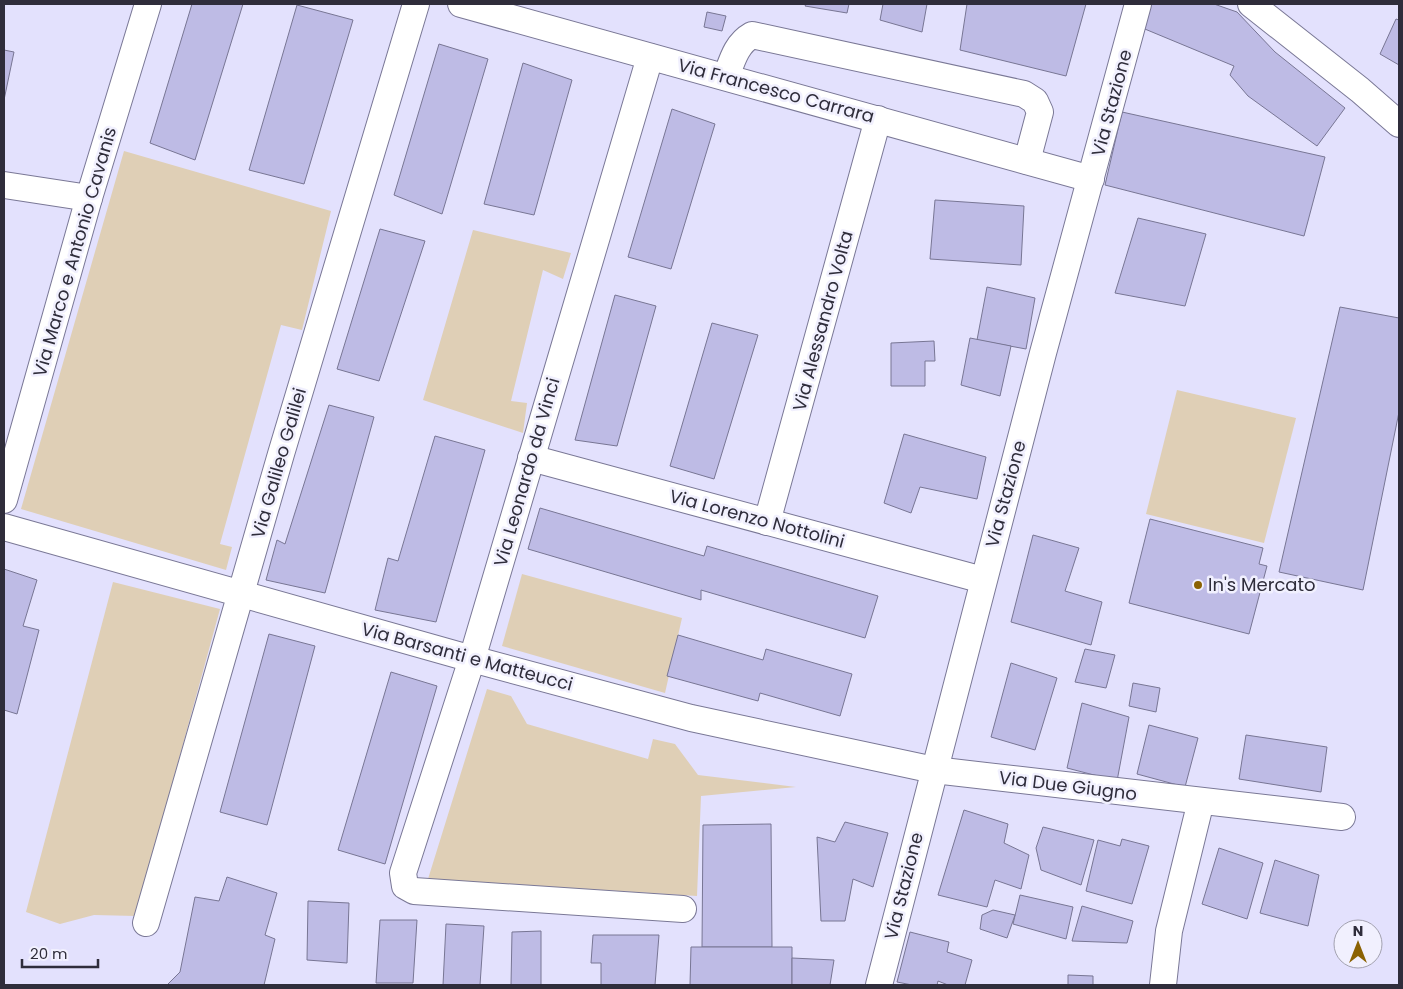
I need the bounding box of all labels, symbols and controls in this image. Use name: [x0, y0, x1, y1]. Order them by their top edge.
street label: Via Stazione: [1085, 47, 1138, 159]
street label: Via Francesco Carrara: [675, 52, 877, 129]
street label: Via Marco e Antonio Cavanis: [27, 124, 122, 380]
street label: Via Alessandro Volta: [786, 228, 859, 414]
street label: Via Leonardo da Vinci: [488, 374, 565, 569]
street label: Via Galileo Galilei: [245, 385, 312, 541]
street label: Via Stazione: [979, 438, 1032, 550]
street label: Via Lorenzo Nottolini: [667, 483, 847, 554]
place label: In's Mercato: [1208, 572, 1316, 597]
marker: In's Mercato: [1192, 579, 1204, 591]
street label: Via Barsanti e Matteucci: [359, 616, 576, 697]
street label: Via Due Giugno: [998, 765, 1139, 806]
street label: Via Stazione: [878, 830, 929, 942]
north arrow: [1333, 919, 1383, 969]
text: N: [1353, 921, 1363, 941]
scale bar: [22, 936, 99, 968]
text: 20 m: [30, 943, 68, 964]

